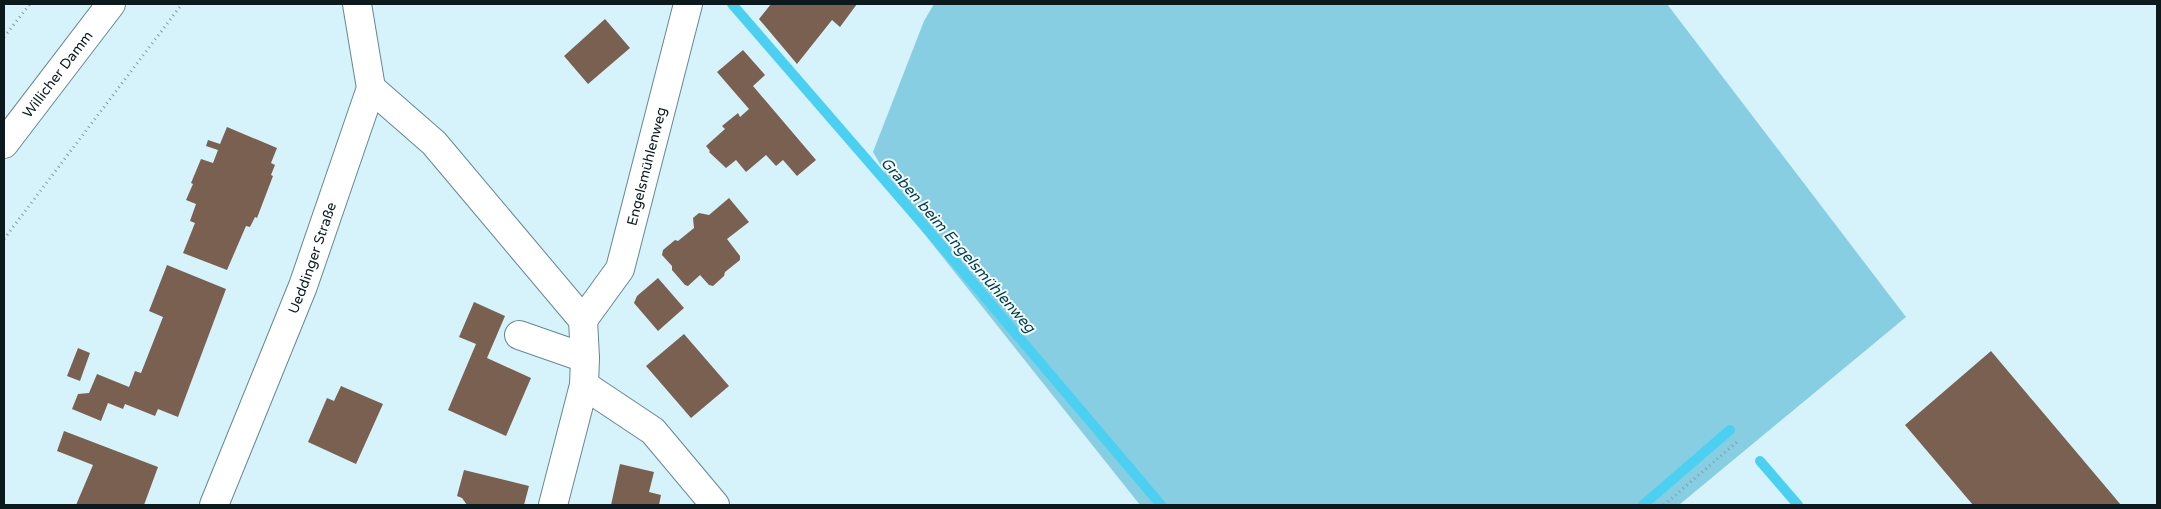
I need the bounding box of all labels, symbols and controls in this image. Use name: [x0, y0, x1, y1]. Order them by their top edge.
street label: Willicher Damm: [19, 28, 96, 121]
street label: Engelsmühlenweg: [623, 105, 670, 228]
water label: Graben beim Engelsmühlenweg: [877, 154, 1040, 337]
street label: Ueddinger Straße: [285, 200, 340, 316]

